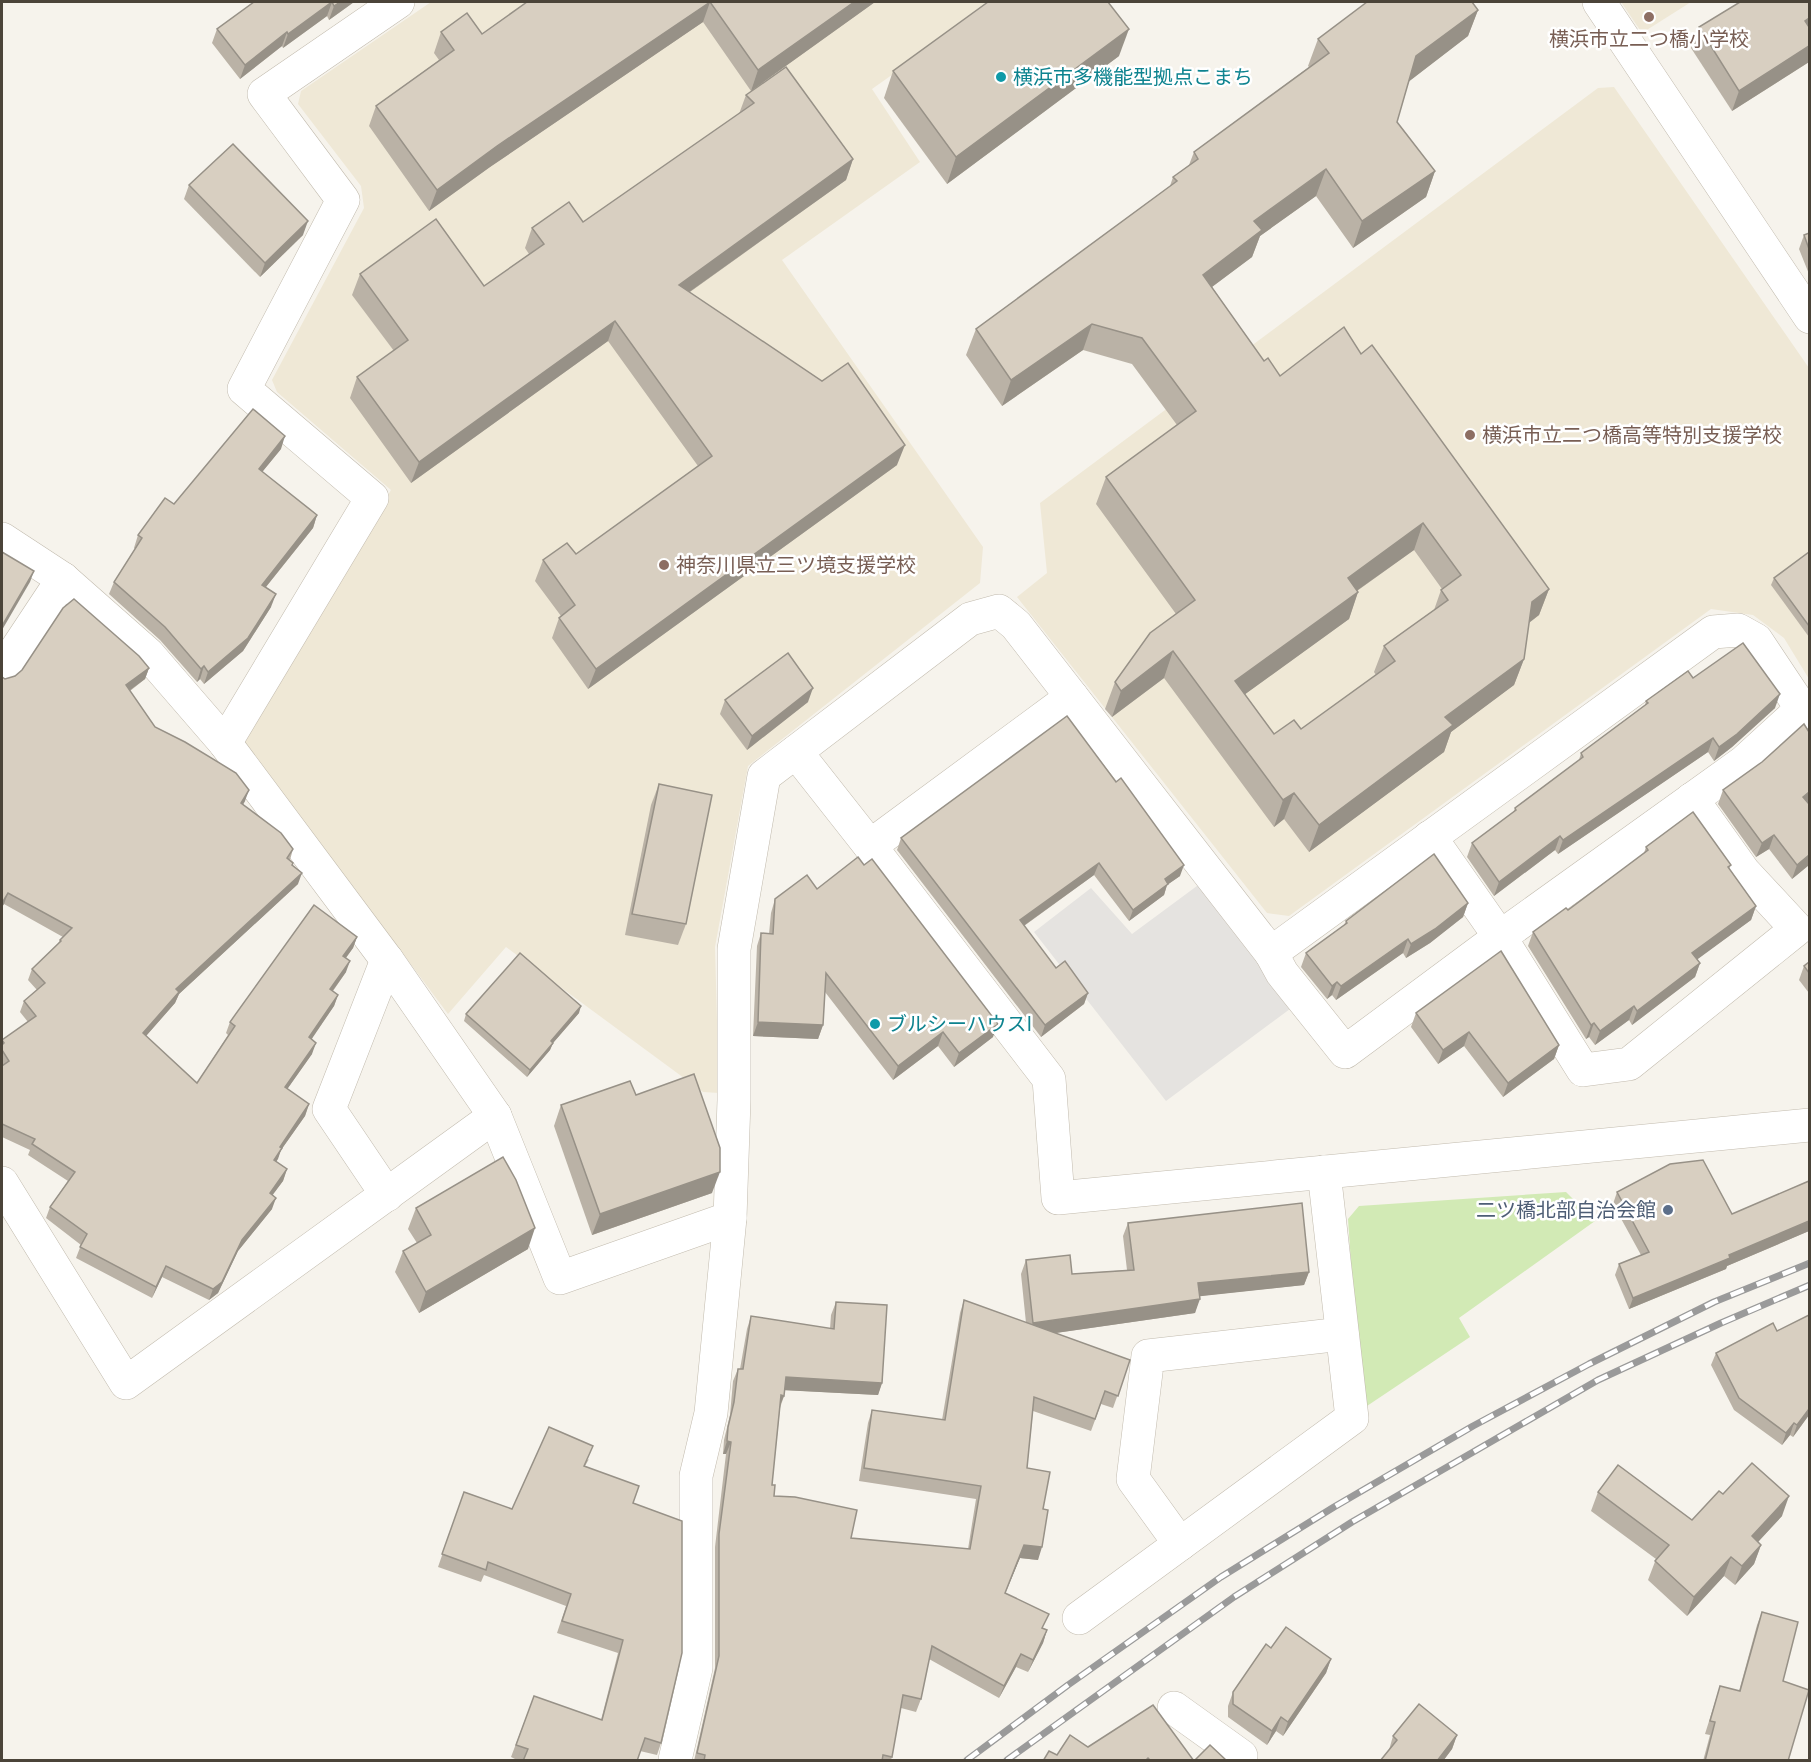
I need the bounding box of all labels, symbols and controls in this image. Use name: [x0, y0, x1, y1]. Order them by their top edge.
marker: 横浜市立二つ橋小学校: [1642, 10, 1656, 24]
place label: 横浜市立二つ橋小学校: [1549, 28, 1749, 54]
place label: 横浜市多機能型拠点こまち: [1013, 66, 1253, 92]
marker: 横浜市多機能型拠点こまち: [994, 70, 1008, 84]
place label: 横浜市立二つ橋高等特別支援学校: [1482, 424, 1782, 450]
marker: 横浜市立二つ橋高等特別支援学校: [1463, 428, 1477, 442]
place label: 神奈川県立三ツ境支援学校: [676, 554, 916, 580]
marker: 神奈川県立三ツ境支援学校: [657, 558, 671, 572]
place label: ブルシーハウスI: [887, 1013, 1032, 1039]
marker: ブルシーハウスI: [868, 1017, 882, 1031]
place label: 二ツ橋北部自治会館: [1476, 1199, 1656, 1225]
marker: 二ツ橋北部自治会館: [1661, 1203, 1675, 1217]

